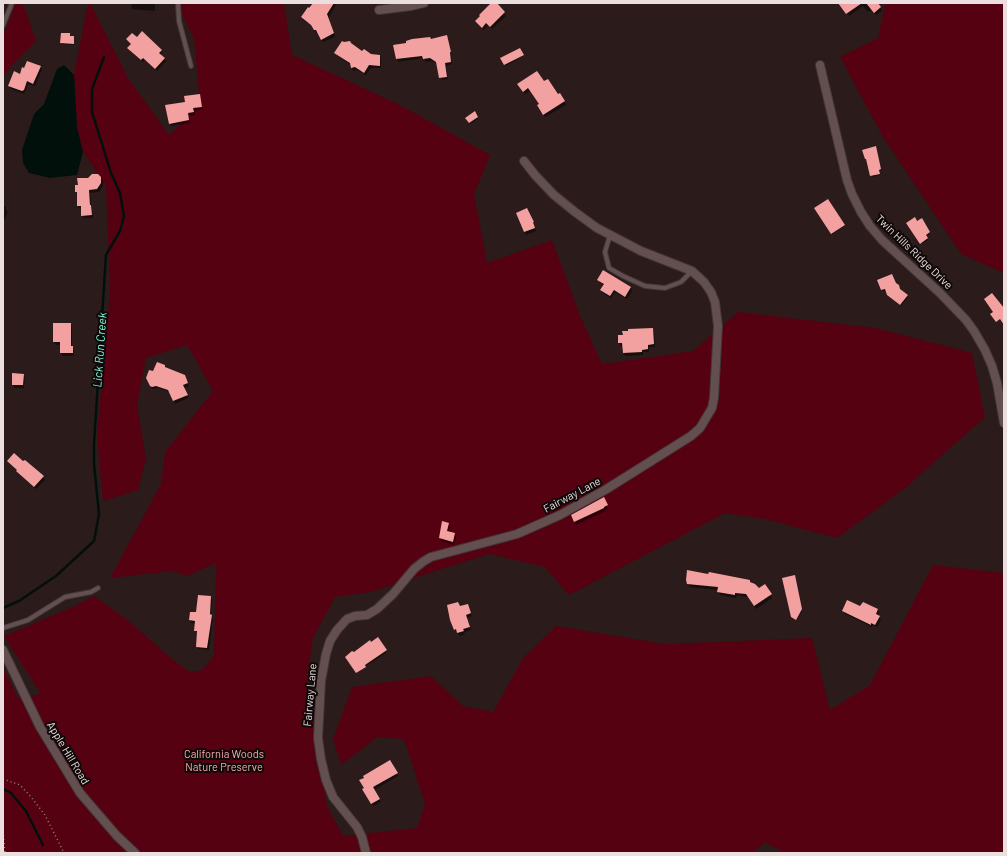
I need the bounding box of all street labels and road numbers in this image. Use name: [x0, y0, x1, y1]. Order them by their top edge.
street label: Twin Hills Ridge Drive: [873, 212, 955, 292]
street label: Fairway Lane: [541, 474, 603, 516]
street label: Fairway Lane: [301, 663, 319, 727]
street label: Apple Hill Road: [44, 719, 92, 787]

